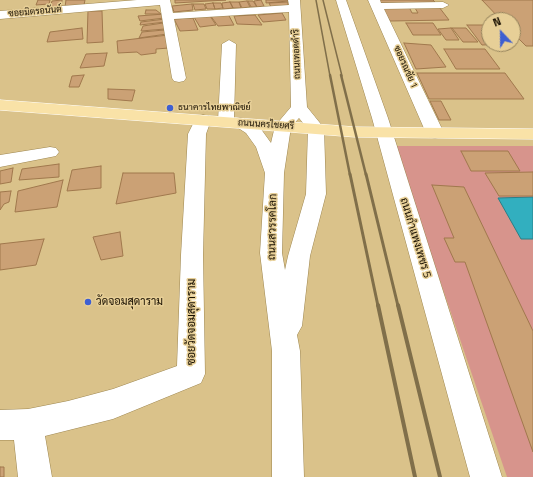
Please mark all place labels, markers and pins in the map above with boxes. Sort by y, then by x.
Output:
marker: ธนาคารไทยพาณิชย์ [165,103,175,113]
place label: ธนาคารไทยพาณิชย์ [178,103,251,113]
place label: วัดจอมสุดาราม [96,295,163,309]
marker: วัดจอมสุดาราม [83,297,93,307]

